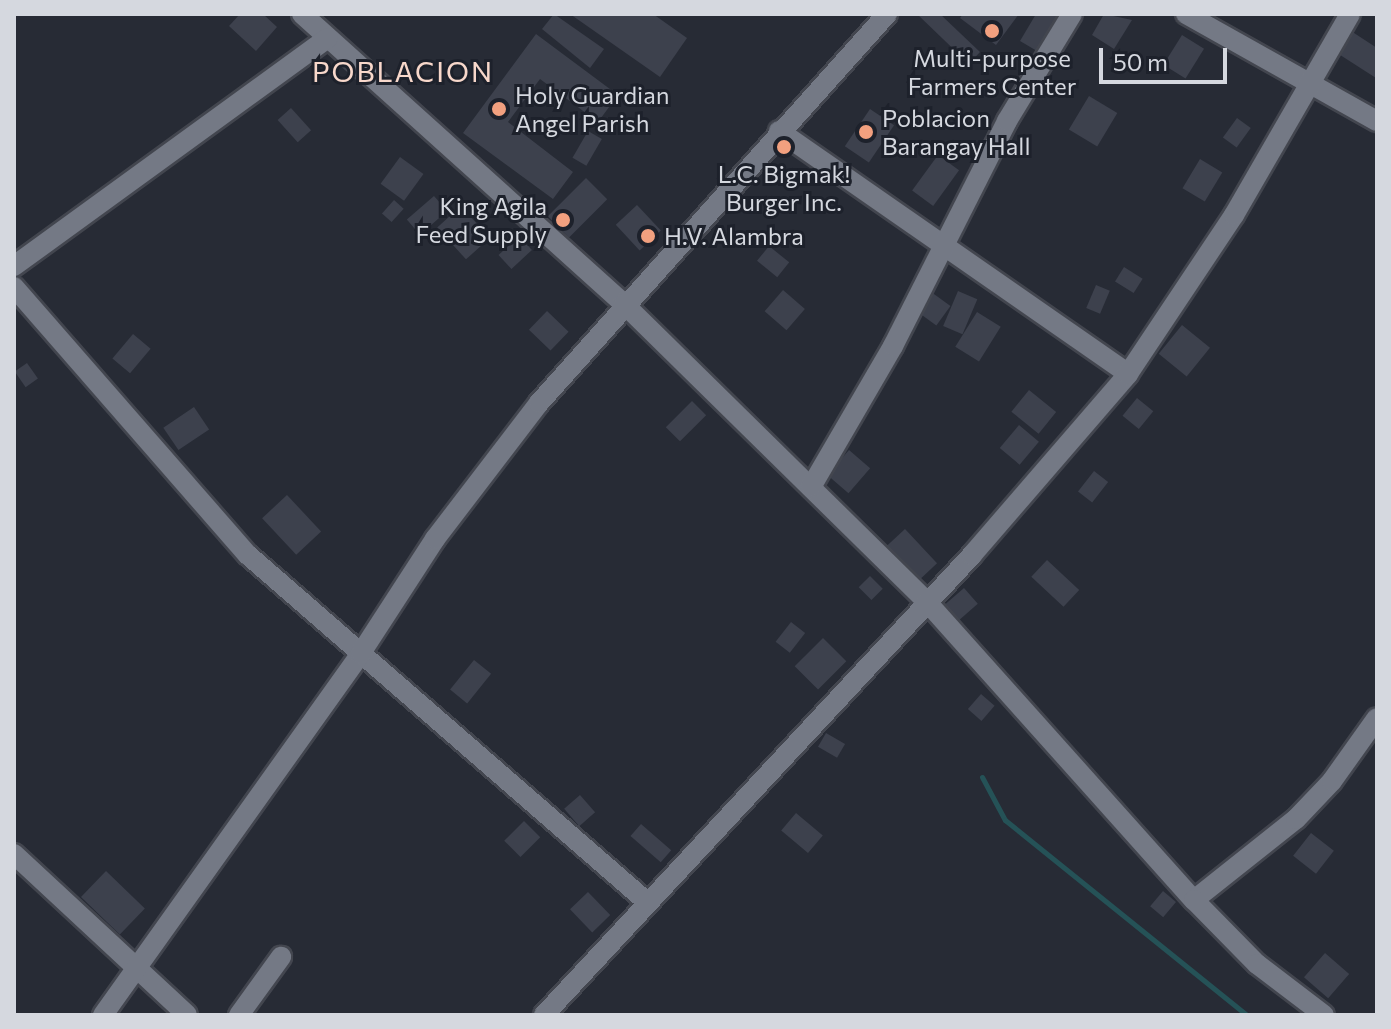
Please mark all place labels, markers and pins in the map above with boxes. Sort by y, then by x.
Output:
marker: Multi-purpose Farmers Center [983,22,1001,40]
place label: Multi-purpose Farmers Center [908,44,1076,100]
place label: Holy Guardian Angel Parish [515,81,669,137]
marker: Holy Guardian Angel Parish [490,100,508,118]
place label: Poblacion Barangay Hall [882,104,1031,160]
marker: Poblacion Barangay Hall [857,123,875,141]
marker: L.C. Bigmak! Burger Inc. [775,138,793,156]
place label: L.C. Bigmak! Burger Inc. [718,160,850,216]
place label: King Agila Feed Supply [416,192,547,248]
marker: King Agila Feed Supply [554,211,572,229]
place label: H.V. Alambra [664,222,804,250]
marker: H.V. Alambra [639,227,657,245]

